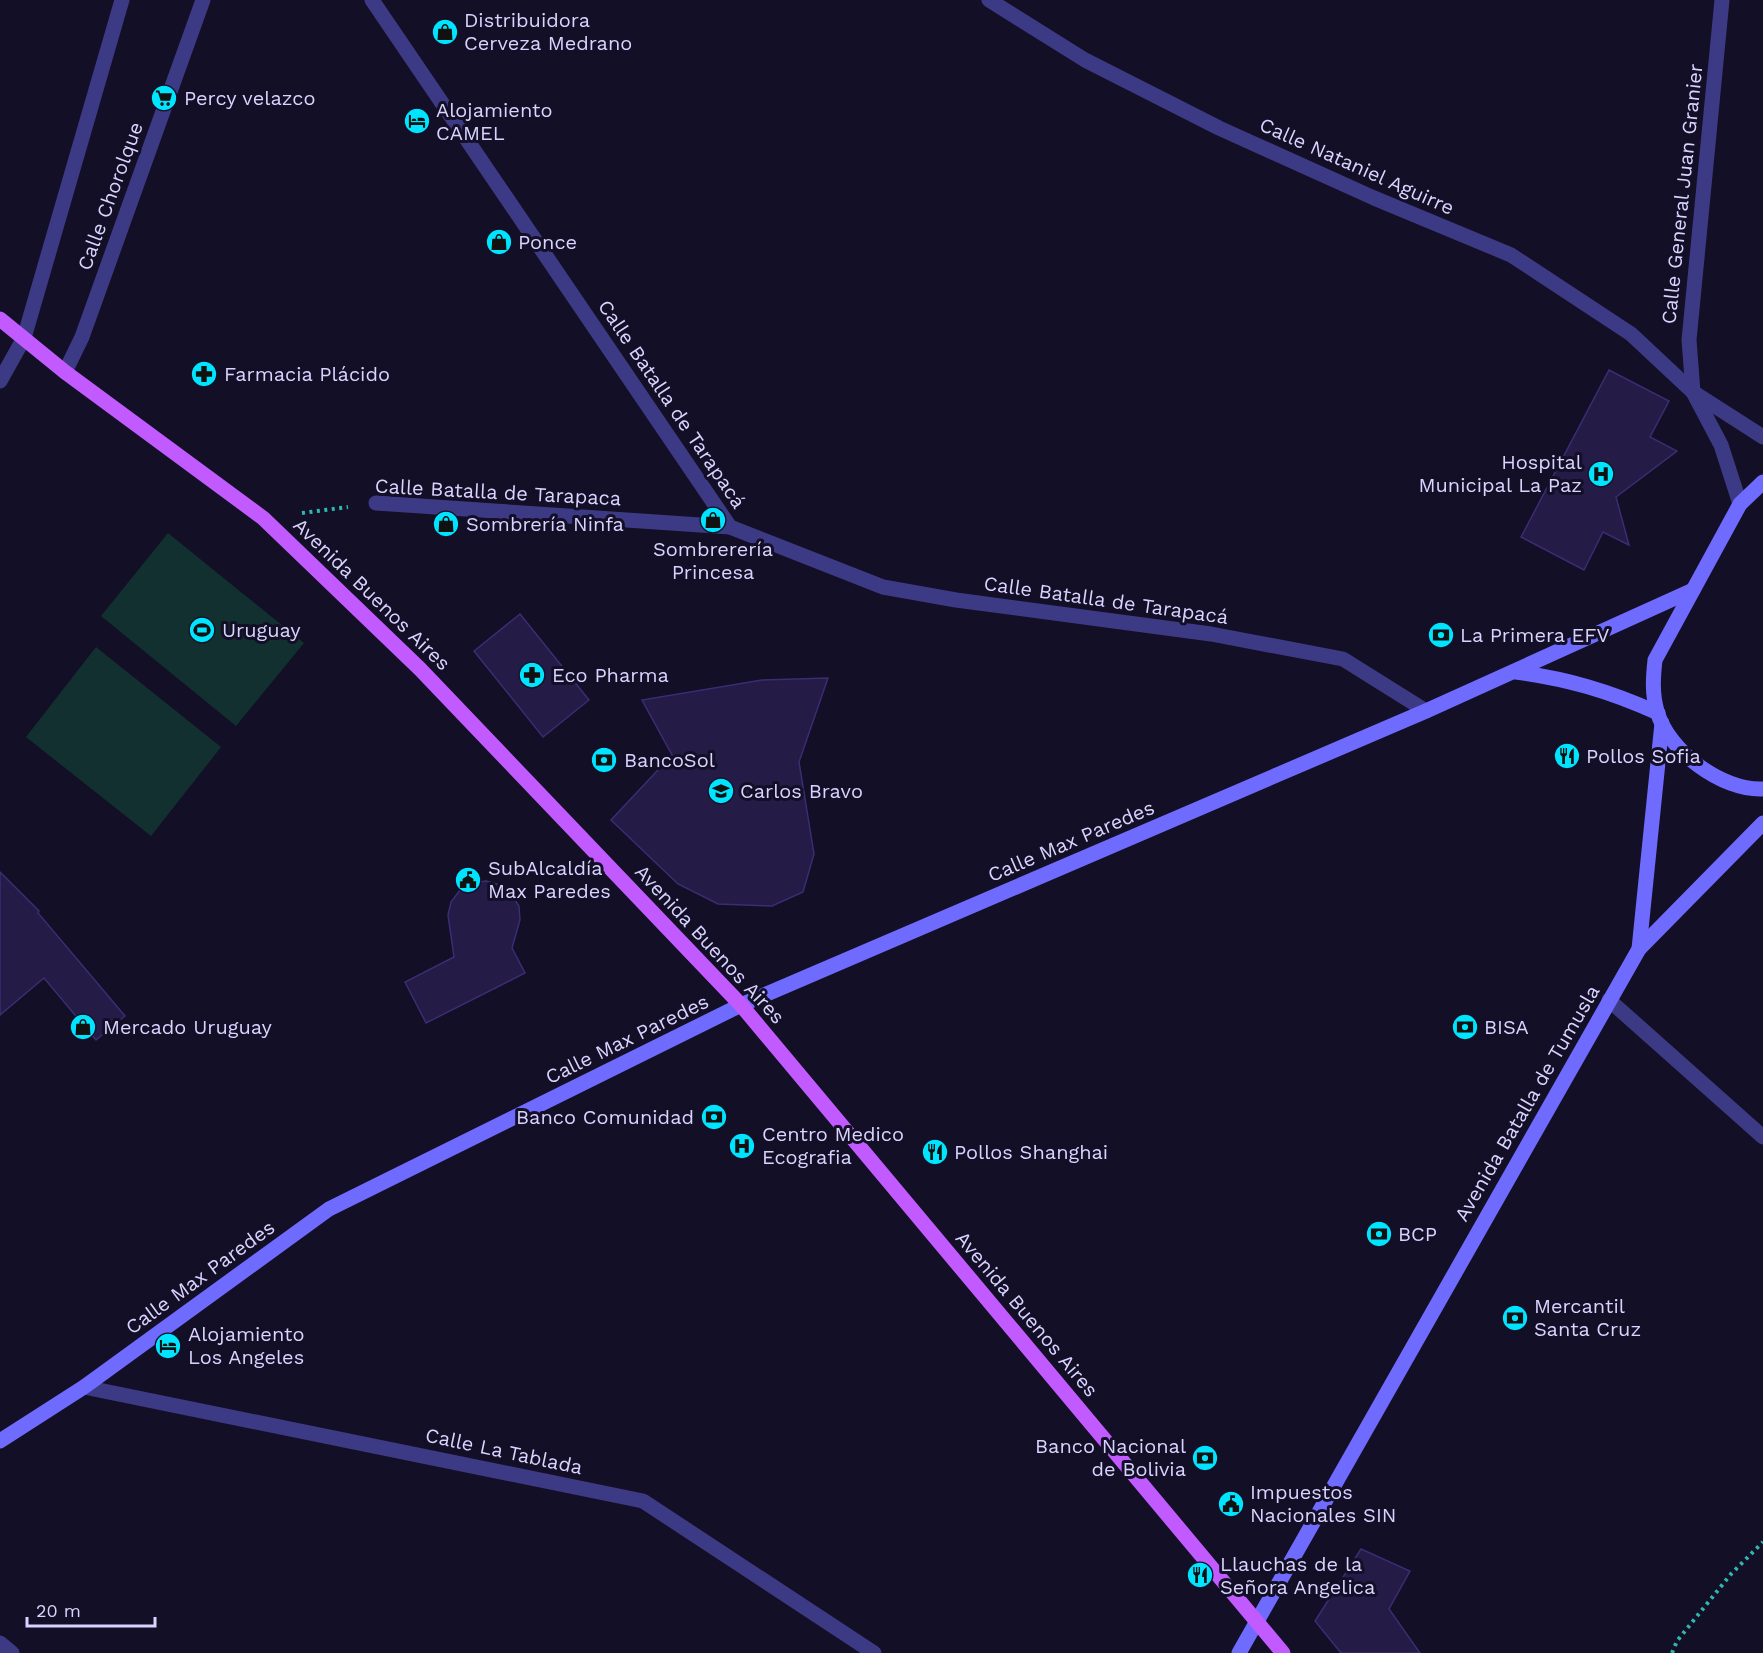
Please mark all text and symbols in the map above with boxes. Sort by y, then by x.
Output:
place label: Distribuidora Cerveza Medrano [464,8,632,55]
shop icon: Distribuidora Cerveza Medrano [430,17,460,47]
street label: Calle General Juan Granier [1656,63,1708,325]
supermarket icon: Percy velazco [149,83,179,113]
place label: Percy velazco [184,86,315,110]
place label: Alojamiento CAMEL [436,98,553,145]
hotel icon: Alojamiento CAMEL [402,106,432,136]
street label: Calle Nataniel Aguirre [1256,112,1458,220]
street label: Calle Chorolque [72,119,148,273]
shop icon: Ponce [484,227,514,257]
place label: Ponce [518,230,577,254]
street label: Calle Batalla de Tarapacá [593,295,751,513]
pharmacy icon: Farmacia Plácido [189,359,219,389]
place label: Farmacia Plácido [224,362,390,386]
place label: Hospital Municipal La Paz [1419,450,1582,497]
hospital icon: Hospital Municipal La Paz [1586,459,1616,489]
street label: Calle Batalla de Tarapaca [374,474,622,510]
shop icon: Sombrerería Princesa [698,505,728,535]
shop icon: Sombrería Ninfa [431,509,461,539]
place label: Sombrería Ninfa [466,512,624,536]
street label: Avenida Buenos Aires [289,513,455,675]
place label: Sombrerería Princesa [653,537,773,584]
street label: Calle Batalla de Tarapacá [982,571,1230,629]
sports icon: Uruguay [187,615,217,645]
place label: Uruguay [222,618,301,642]
bank icon: La Primera EFV [1426,620,1456,650]
place label: La Primera EFV [1460,623,1609,647]
pharmacy icon: Eco Pharma [517,660,547,690]
place label: Eco Pharma [552,663,669,687]
restaurant icon: Pollos Sofia [1552,741,1582,771]
place label: Pollos Sofia [1586,744,1701,768]
bank icon: BancoSol [589,745,619,775]
place label: BancoSol [624,748,715,772]
school or university icon: Carlos Bravo [706,776,736,806]
place label: Carlos Bravo [740,779,863,803]
street label: Calle Max Paredes [984,795,1158,887]
place label: SubAlcaldía Max Paredes [488,856,611,903]
street label: Avenida Buenos Aires [630,859,790,1029]
public building icon: SubAlcaldía Max Paredes [453,865,483,895]
street label: Avenida Batalla de Tumusla [1449,981,1605,1225]
street label: Calle Max Paredes [542,989,712,1089]
shop icon: Mercado Uruguay [68,1012,98,1042]
bank icon: BISA [1450,1012,1480,1042]
place label: Mercado Uruguay [103,1015,272,1039]
place label: BISA [1484,1015,1529,1039]
bank icon: Banco Comunidad [699,1102,729,1132]
place label: Banco Comunidad [516,1105,694,1129]
place label: Centro Medico Ecografia [762,1122,904,1169]
hospital icon: Centro Medico Ecografia [727,1131,757,1161]
restaurant icon: Pollos Shanghai [920,1137,950,1167]
place label: Pollos Shanghai [954,1140,1108,1164]
street label: Calle Max Paredes [121,1215,279,1339]
bank icon: BCP [1364,1219,1394,1249]
place label: BCP [1398,1222,1437,1246]
street label: Avenida Buenos Aires [951,1226,1103,1402]
place label: Mercantil Santa Cruz [1534,1294,1641,1341]
bank icon: Mercantil Santa Cruz [1500,1303,1530,1333]
place label: Alojamiento Los Angeles [188,1322,305,1369]
hotel icon: Alojamiento Los Angeles [153,1331,183,1361]
street label: Calle La Tablada [423,1423,585,1479]
place label: Banco Nacional de Bolivia [1035,1434,1186,1481]
bank icon: Banco Nacional de Bolivia [1190,1443,1220,1473]
place label: Impuestos Nacionales SIN [1250,1480,1397,1527]
public building icon: Impuestos Nacionales SIN [1216,1489,1246,1519]
place label: Llauchas de la Señora Angelica [1220,1552,1375,1599]
restaurant icon: Llauchas de la Señora Angelica [1185,1560,1215,1590]
scale bar [27,1590,154,1628]
text: 20 m [36,1600,81,1621]

